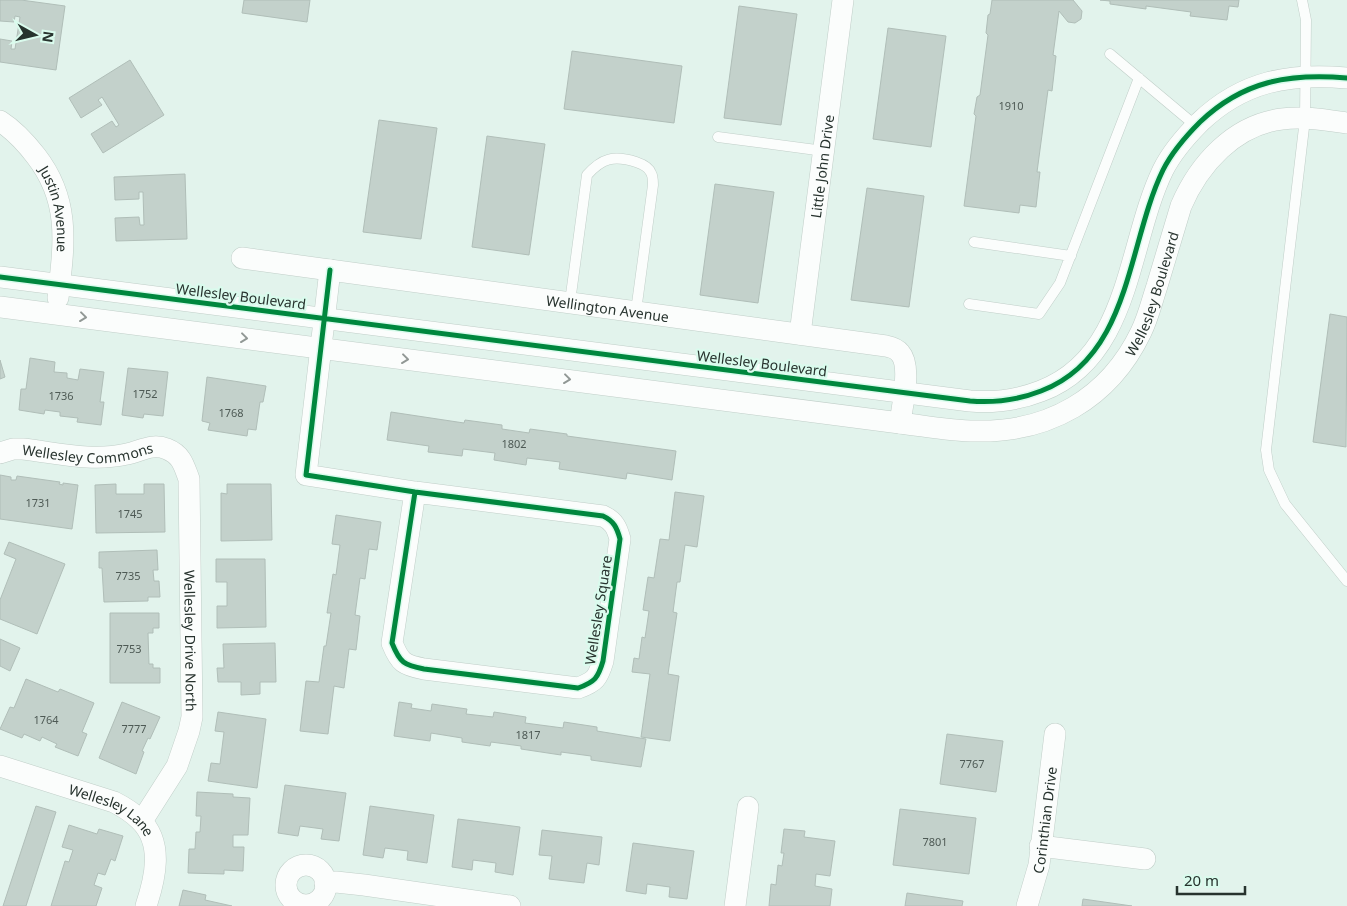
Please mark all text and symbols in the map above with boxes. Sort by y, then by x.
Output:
north arrow [10,10,60,60]
text: N [38,30,59,44]
house number: 1910 [998,98,1024,113]
street label: Little John Drive [806,113,838,219]
street label: Justin Avenue [34,160,72,253]
street label: Wellesley Boulevard [1120,229,1182,359]
street label: Wellesley Boulevard [175,279,307,313]
street label: Wellington Avenue [545,290,670,326]
one-way arrow [79,311,87,322]
one-way arrow [241,332,249,343]
street label: Wellesley Boulevard [696,346,828,380]
one-way arrow [402,353,410,364]
one-way arrow [562,374,571,384]
house number: 1752 [132,386,158,401]
house number: 1736 [48,388,74,403]
house number: 1768 [218,405,244,420]
house number: 1802 [501,436,527,451]
street label: Wellesley Commons [21,437,155,467]
house number: 1731 [25,495,51,510]
house number: 1745 [117,506,143,521]
street label: Wellesley Square [580,554,616,666]
house number: 7735 [115,568,141,583]
street label: Wellesley Drive North [181,570,201,712]
house number: 7753 [116,641,142,656]
house number: 1764 [33,712,59,727]
house number: 7777 [121,721,147,736]
house number: 1817 [515,727,541,742]
house number: 7767 [959,756,985,771]
street label: Corinthian Drive [1027,765,1060,876]
street label: Wellesley Lane [67,779,159,839]
house number: 7801 [922,834,948,849]
scale bar [1177,864,1244,896]
text: 20 m [1184,870,1219,890]

